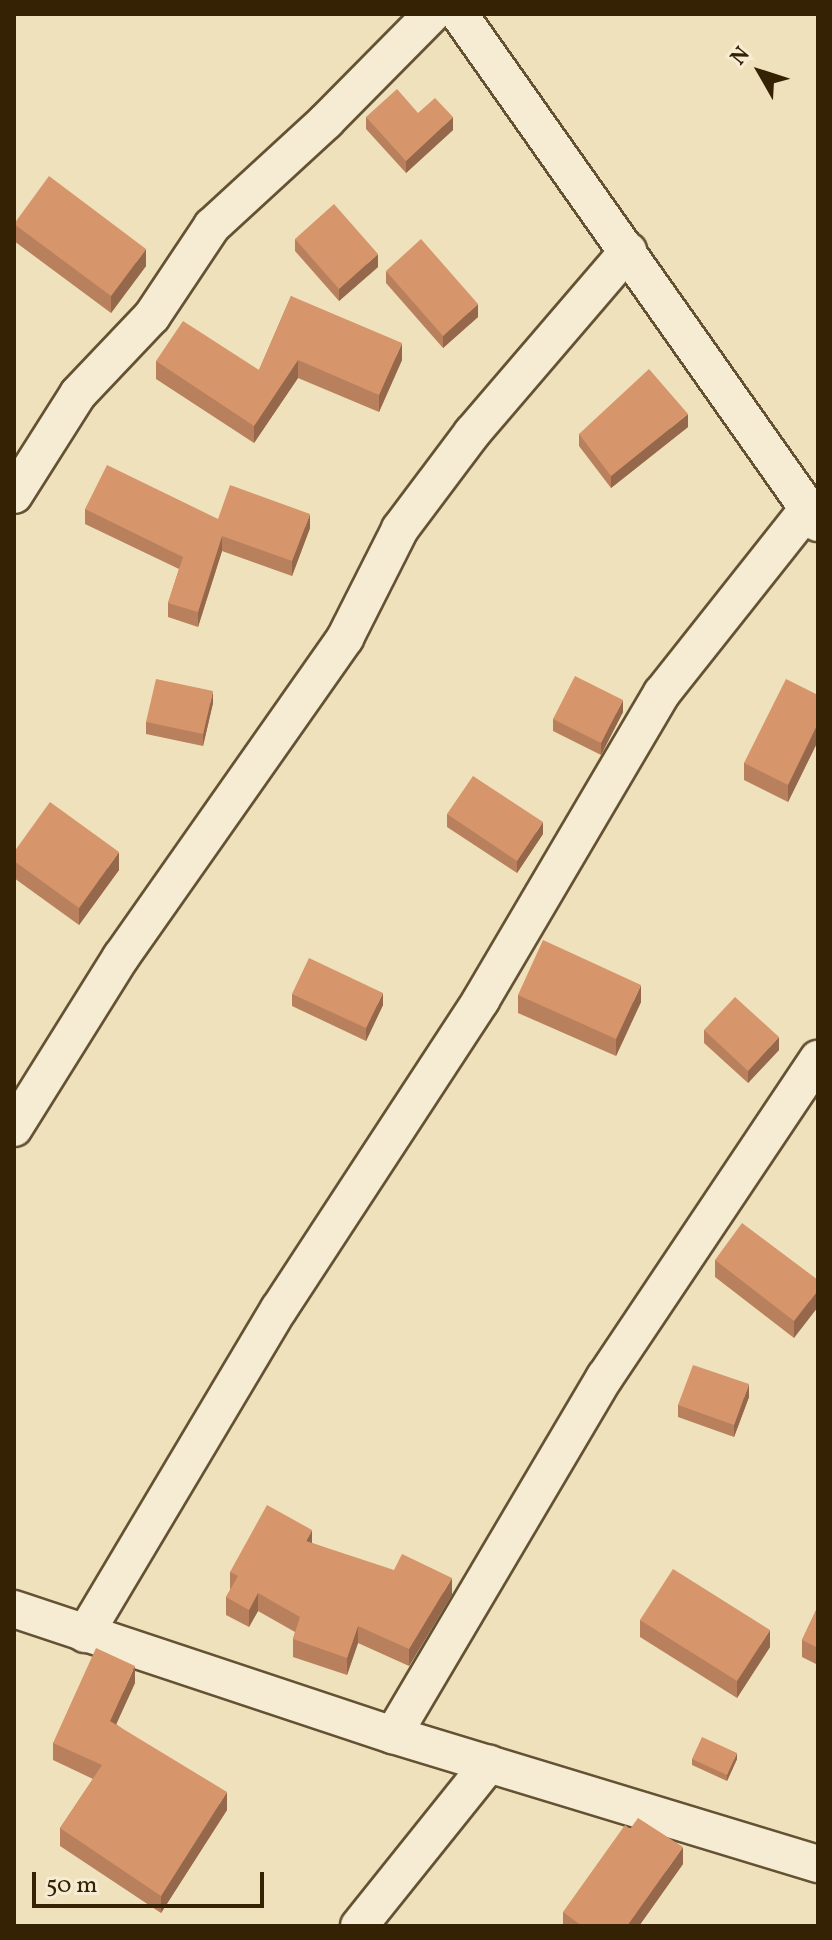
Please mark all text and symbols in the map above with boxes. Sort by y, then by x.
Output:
north arrow [720,32,800,112]
text: N [724,41,758,73]
scale bar [36,1856,268,1906]
text: 50 m [46,1869,98,1903]

